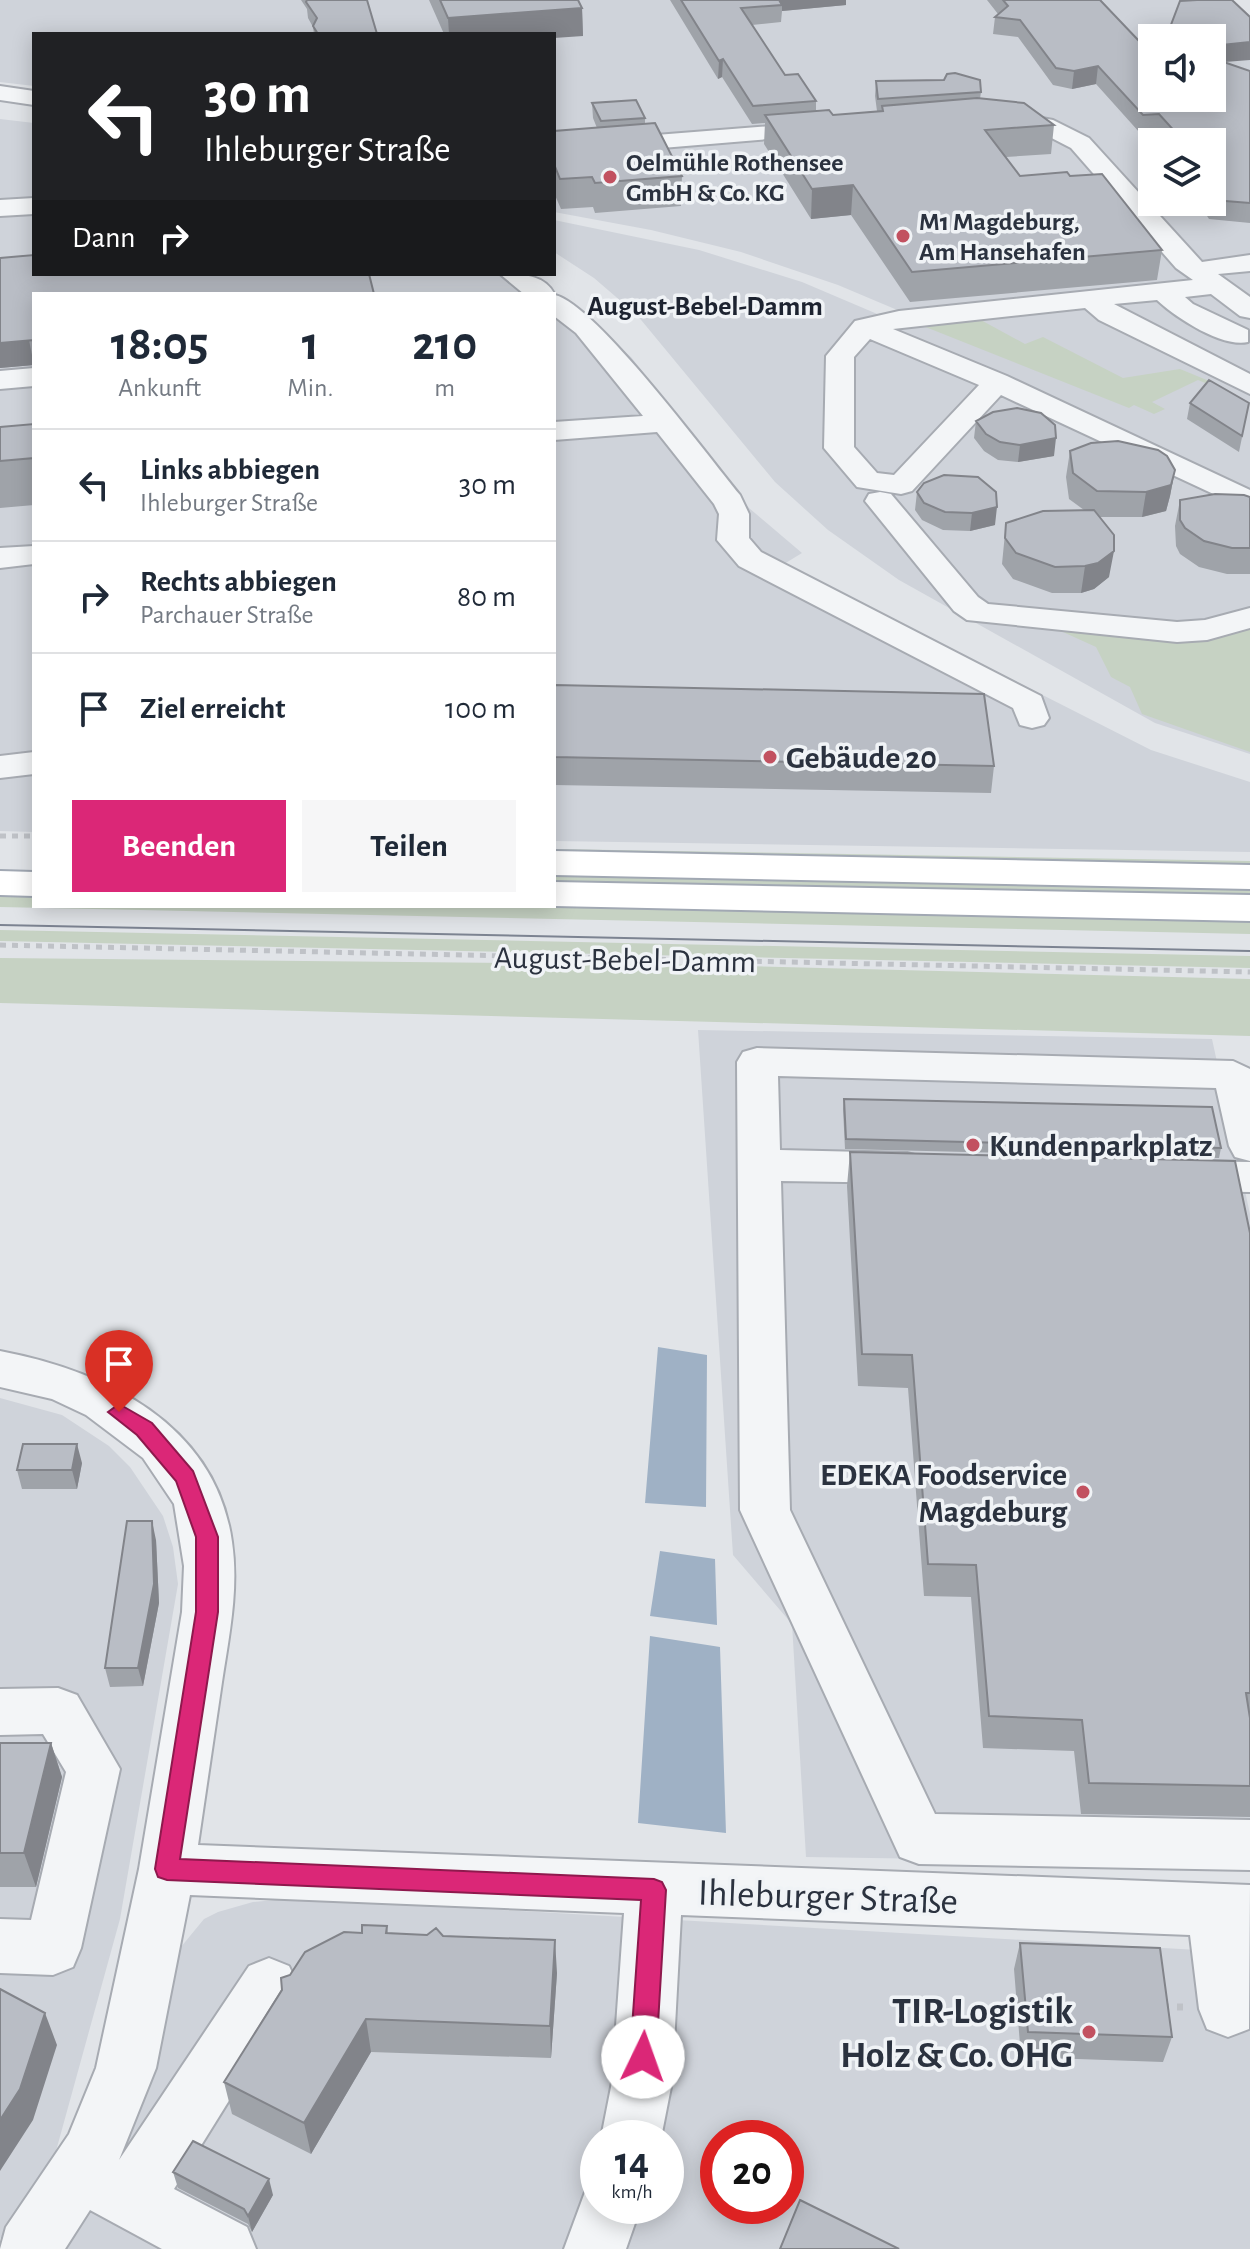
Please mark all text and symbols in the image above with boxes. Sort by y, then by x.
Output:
map controls [1138,24,1226,216]
button: sound [1138,24,1226,112]
icon: left [72,64,176,168]
text: 30 m [204,67,311,123]
button: layers [1138,128,1226,216]
text: Ihleburger Straße [204,132,451,168]
place label: Oelmühle Rothensee GmbH & Co. KG [626,150,844,206]
marker: Oelmühle Rothensee GmbH & Co. KG [601,168,619,186]
place label: M1 Magdeburg, Am Hansehafen [919,209,1086,265]
icon: right [152,216,196,260]
text: Dann [72,223,136,253]
marker: M1 Magdeburg, Am Hansehafen [894,227,912,245]
district label: August-Bebel-Damm [587,293,823,321]
text: 18:05 [111,321,208,369]
text: 1 [302,321,319,369]
text: 210 [412,321,477,369]
text: Ankunft [118,375,201,401]
text: Min. [287,375,333,401]
text: m [434,375,455,401]
text: Links abbiegen [140,455,320,485]
icon: left [72,463,116,507]
text: 30 m [459,470,516,500]
text: Ihleburger Straße [140,490,318,516]
text: Rechts abbiegen [140,567,337,597]
icon: right [72,575,116,619]
text: 80 m [457,582,516,612]
text: Parchauer Straße [140,602,314,628]
icon: arrive [72,687,116,731]
text: Ziel erreicht [140,694,285,724]
text: 100 m [445,694,516,724]
place label: Gebäude 20 [786,742,937,774]
marker: Gebäude 20 [761,748,779,766]
button: Beenden [72,800,286,892]
button: Teilen [302,800,516,892]
street label: August-Bebel-Damm [494,942,756,978]
place label: Kundenparkplatz [989,1130,1213,1162]
marker: Kundenparkplatz [964,1136,982,1154]
pin [85,1330,153,1412]
icon: arrive [97,1342,141,1386]
place label: EDEKA Foodservice Magdeburg [820,1459,1068,1528]
marker: EDEKA Foodservice Magdeburg [1074,1483,1092,1501]
street label: Ihleburger Straße [697,1874,959,1922]
place label: TIR-Logistik Holz & Co. OHG [840,1993,1073,2075]
position arrow [601,2015,685,2099]
marker: TIR-Logistik Holz & Co. OHG [1080,2023,1098,2041]
speed limit sign: 20 [700,2120,804,2224]
text: 14 [615,2142,649,2182]
text: km/h [611,2182,653,2202]

